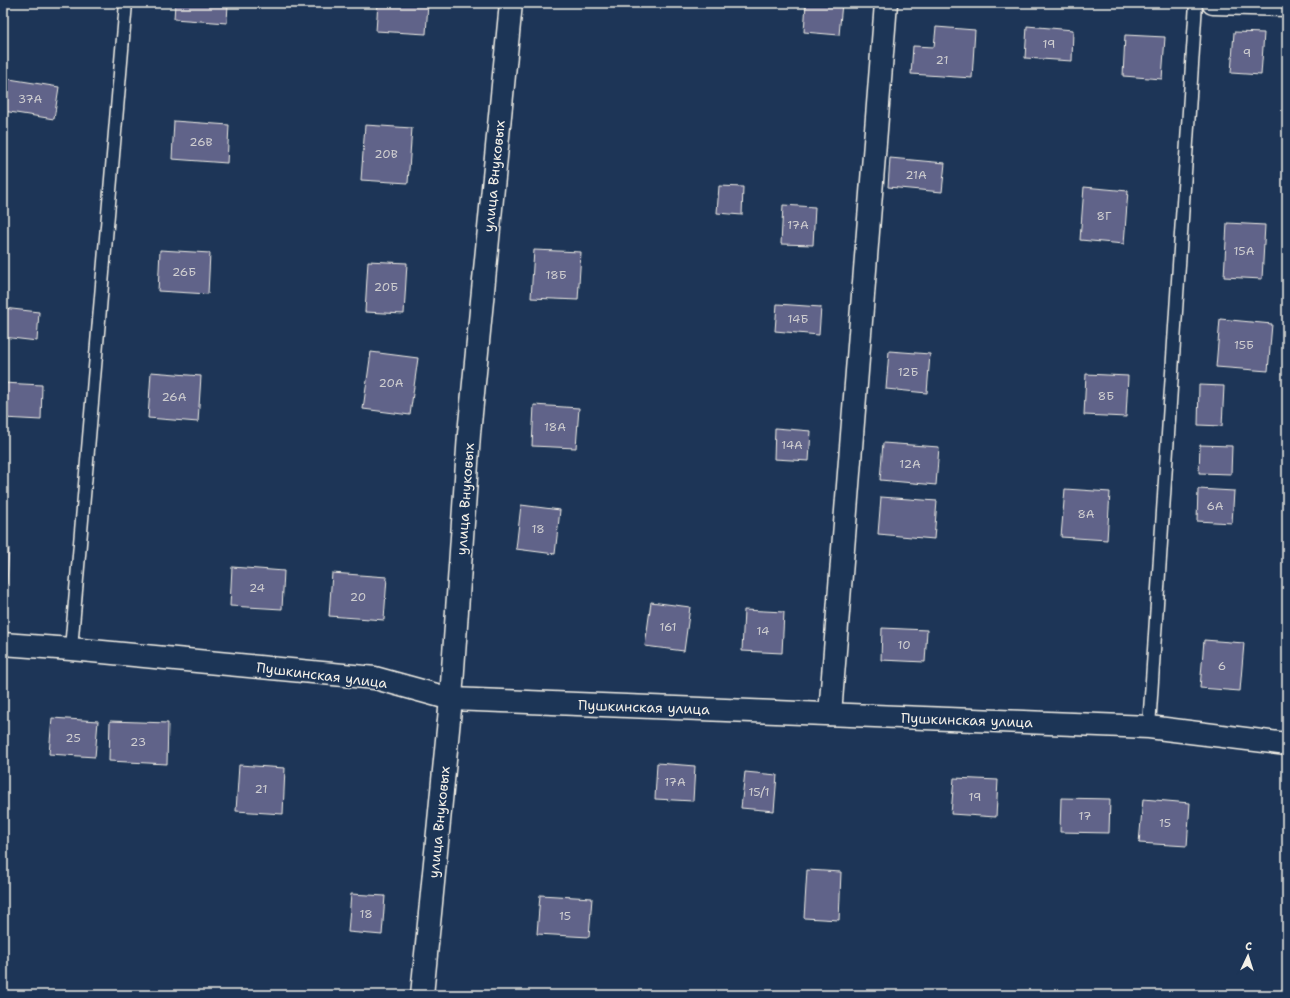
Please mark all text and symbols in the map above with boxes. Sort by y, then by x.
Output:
house number: 19 [1043,36,1055,52]
house number: 9 [1243,45,1251,61]
house number: 21 [936,52,948,68]
house number: 37А [18,91,43,107]
street label: улица Внуковых [479,119,509,233]
house number: 26В [189,134,213,150]
house number: 20В [374,146,398,162]
house number: 21А [905,167,927,183]
house number: 8Г [1097,208,1112,224]
house number: 17А [787,217,809,233]
house number: 15А [1234,243,1255,259]
house number: 26Б [172,264,196,280]
house number: 18Б [545,267,567,283]
house number: 20Б [374,279,398,295]
house number: 14Б [788,311,808,327]
house number: 15Б [1234,337,1254,353]
house number: 12Б [898,364,918,380]
house number: 20А [378,375,404,391]
house number: 8Б [1098,388,1114,404]
house number: 26А [162,389,187,405]
house number: 18А [544,419,566,435]
house number: 14А [781,437,803,453]
street label: улица Внуковых [452,442,478,556]
house number: 12А [899,456,921,472]
house number: 6А [1206,498,1224,514]
house number: 8А [1077,506,1095,522]
house number: 18 [531,521,545,537]
house number: 24 [249,580,265,596]
house number: 20 [350,589,366,605]
house number: 161 [659,619,677,635]
house number: 14 [757,623,769,639]
house number: 10 [897,637,911,653]
street label: Пушкинская улица [256,658,389,692]
house number: 6 [1218,658,1226,674]
street label: Пушкинская улица [578,696,710,718]
street label: Пушкинская улица [901,709,1033,731]
house number: 25 [65,730,81,746]
house number: 23 [130,734,146,750]
street label: улица Внуковых [424,765,454,879]
house number: 17А [664,774,686,790]
house number: 21 [255,781,267,797]
house number: 15/1 [748,784,770,800]
house number: 19 [969,789,981,805]
house number: 17 [1079,808,1091,824]
house number: 15 [1159,815,1171,831]
house number: 18 [359,906,373,922]
house number: 15 [559,908,571,924]
north arrow [1228,936,1268,976]
text: С [1245,939,1253,954]

